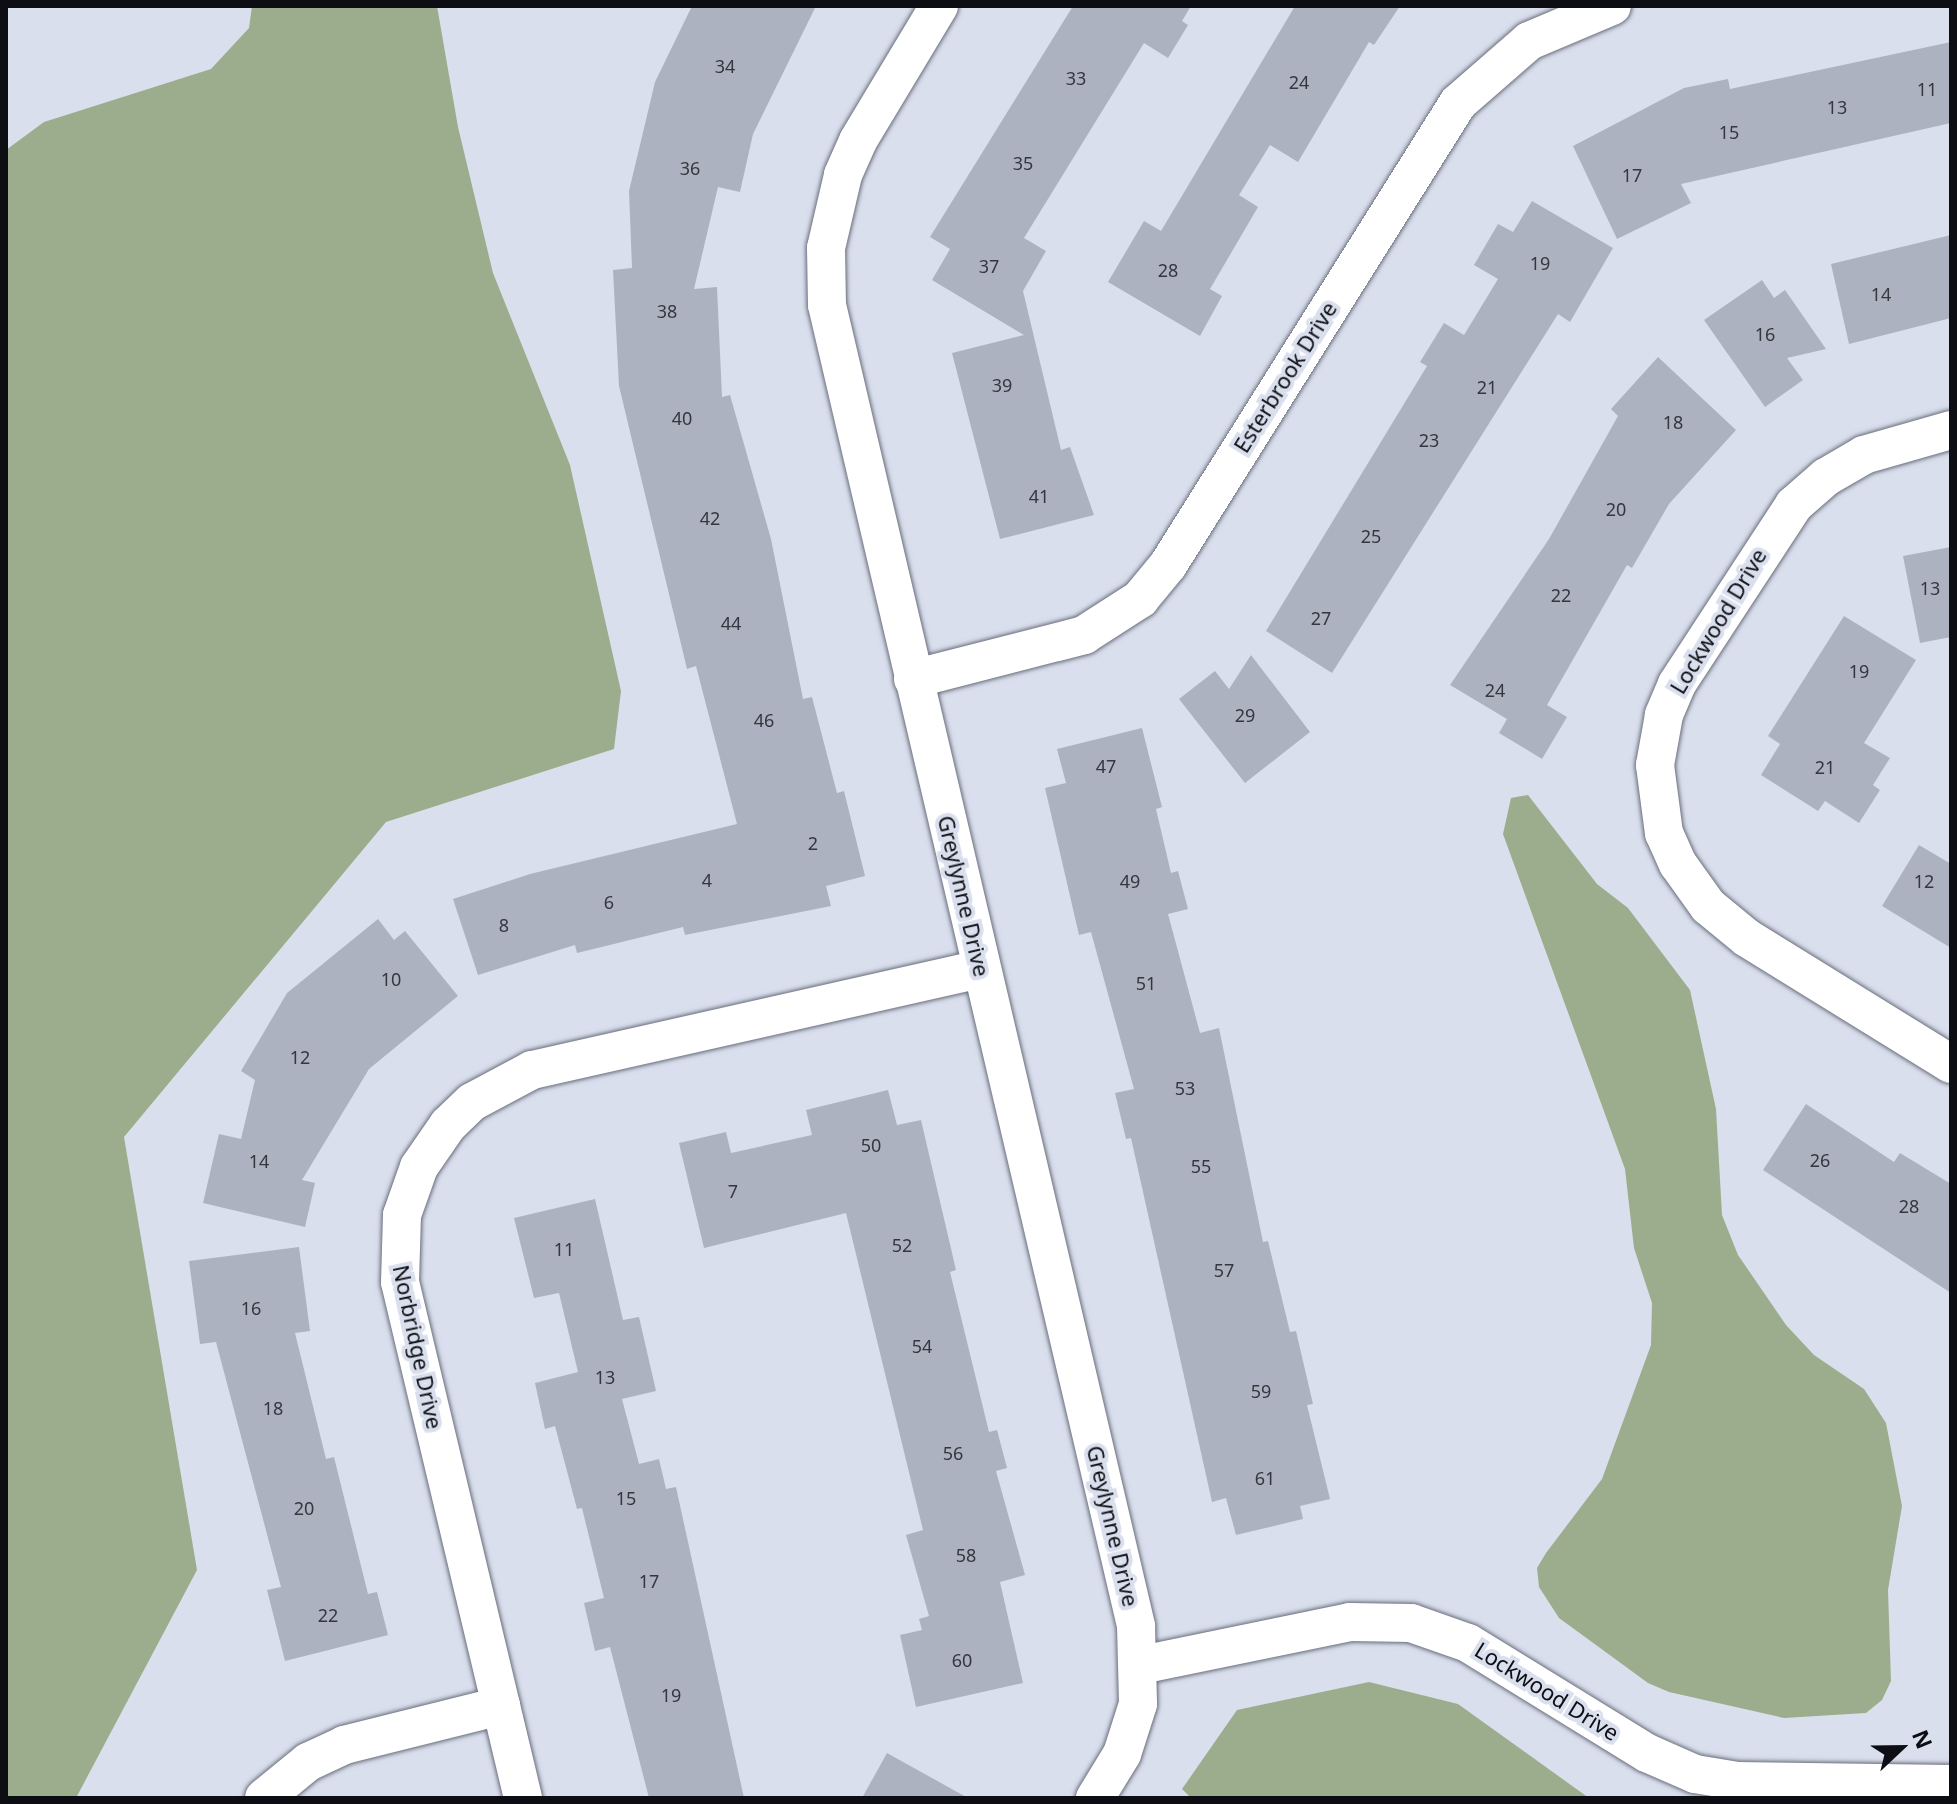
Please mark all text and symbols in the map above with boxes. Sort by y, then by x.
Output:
house number: 34 [715,55,735,77]
house number: 33 [1066,67,1086,89]
house number: 24 [1289,71,1309,93]
house number: 11 [1917,78,1937,100]
house number: 13 [1827,96,1847,118]
house number: 15 [1719,121,1739,143]
house number: 35 [1013,152,1033,174]
house number: 36 [680,157,700,179]
house number: 17 [1622,164,1642,186]
house number: 19 [1530,252,1550,274]
house number: 37 [979,255,999,277]
house number: 28 [1158,259,1178,281]
house number: 14 [1871,283,1891,305]
street label: Esterbrook Drive [1228,297,1342,457]
house number: 38 [657,300,677,322]
house number: 16 [1755,323,1775,345]
house number: 39 [992,374,1012,396]
house number: 21 [1477,376,1497,398]
house number: 40 [672,407,692,429]
house number: 18 [1663,411,1683,433]
house number: 23 [1419,429,1439,451]
house number: 41 [1029,485,1049,507]
house number: 20 [1606,498,1626,520]
house number: 42 [700,507,720,529]
house number: 25 [1361,525,1381,547]
street label: Lockwood Drive [1664,544,1772,698]
house number: 13 [1920,577,1940,599]
house number: 22 [1551,584,1571,606]
house number: 27 [1311,607,1331,629]
house number: 44 [721,612,741,634]
house number: 19 [1849,660,1869,682]
house number: 24 [1485,679,1505,701]
house number: 29 [1235,704,1255,726]
house number: 46 [754,709,774,731]
house number: 47 [1096,755,1116,777]
house number: 21 [1815,756,1835,778]
street label: Greylynne Drive [933,813,995,979]
house number: 2 [808,832,818,854]
house number: 4 [702,869,712,891]
house number: 49 [1120,870,1140,892]
house number: 12 [1914,870,1934,892]
house number: 6 [604,891,614,913]
house number: 8 [499,914,509,936]
house number: 10 [381,968,401,990]
house number: 51 [1136,972,1156,994]
house number: 12 [290,1046,310,1068]
house number: 53 [1175,1077,1195,1099]
house number: 50 [861,1134,881,1156]
house number: 26 [1810,1149,1830,1171]
house number: 14 [249,1150,269,1172]
house number: 55 [1191,1155,1211,1177]
house number: 7 [728,1180,738,1202]
house number: 28 [1899,1195,1919,1217]
house number: 52 [892,1234,912,1256]
house number: 11 [554,1238,574,1260]
house number: 57 [1214,1259,1234,1281]
street label: Norbridge Drive [388,1263,448,1431]
house number: 16 [241,1297,261,1319]
house number: 54 [912,1335,932,1357]
house number: 13 [595,1366,615,1388]
house number: 59 [1251,1380,1271,1402]
house number: 18 [263,1397,283,1419]
house number: 56 [943,1442,963,1464]
street label: Greylynne Drive [1082,1443,1144,1609]
house number: 61 [1255,1467,1275,1489]
house number: 15 [616,1487,636,1509]
house number: 20 [294,1497,314,1519]
house number: 58 [956,1544,976,1566]
house number: 17 [639,1570,659,1592]
house number: 22 [318,1604,338,1626]
street label: Lockwood Drive [1470,1636,1624,1746]
house number: 60 [952,1649,972,1671]
house number: 19 [661,1684,681,1706]
north arrow [1861,1708,1941,1788]
text: N [1906,1725,1941,1753]

